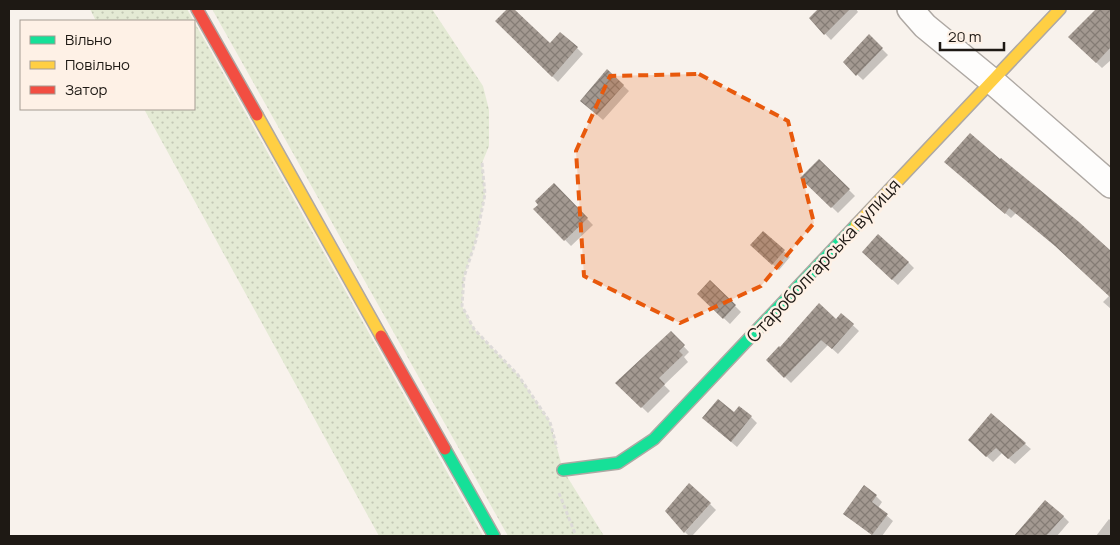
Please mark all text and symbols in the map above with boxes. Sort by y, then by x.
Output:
legend [20,20,195,110]
scale bar [940,20,1004,52]
text: 20 m [948,26,981,47]
text: Вільно [65,29,112,50]
text: Повільно [65,54,130,75]
text: Затор [65,79,108,100]
street label: Староболгарська вулиця [741,173,905,347]

